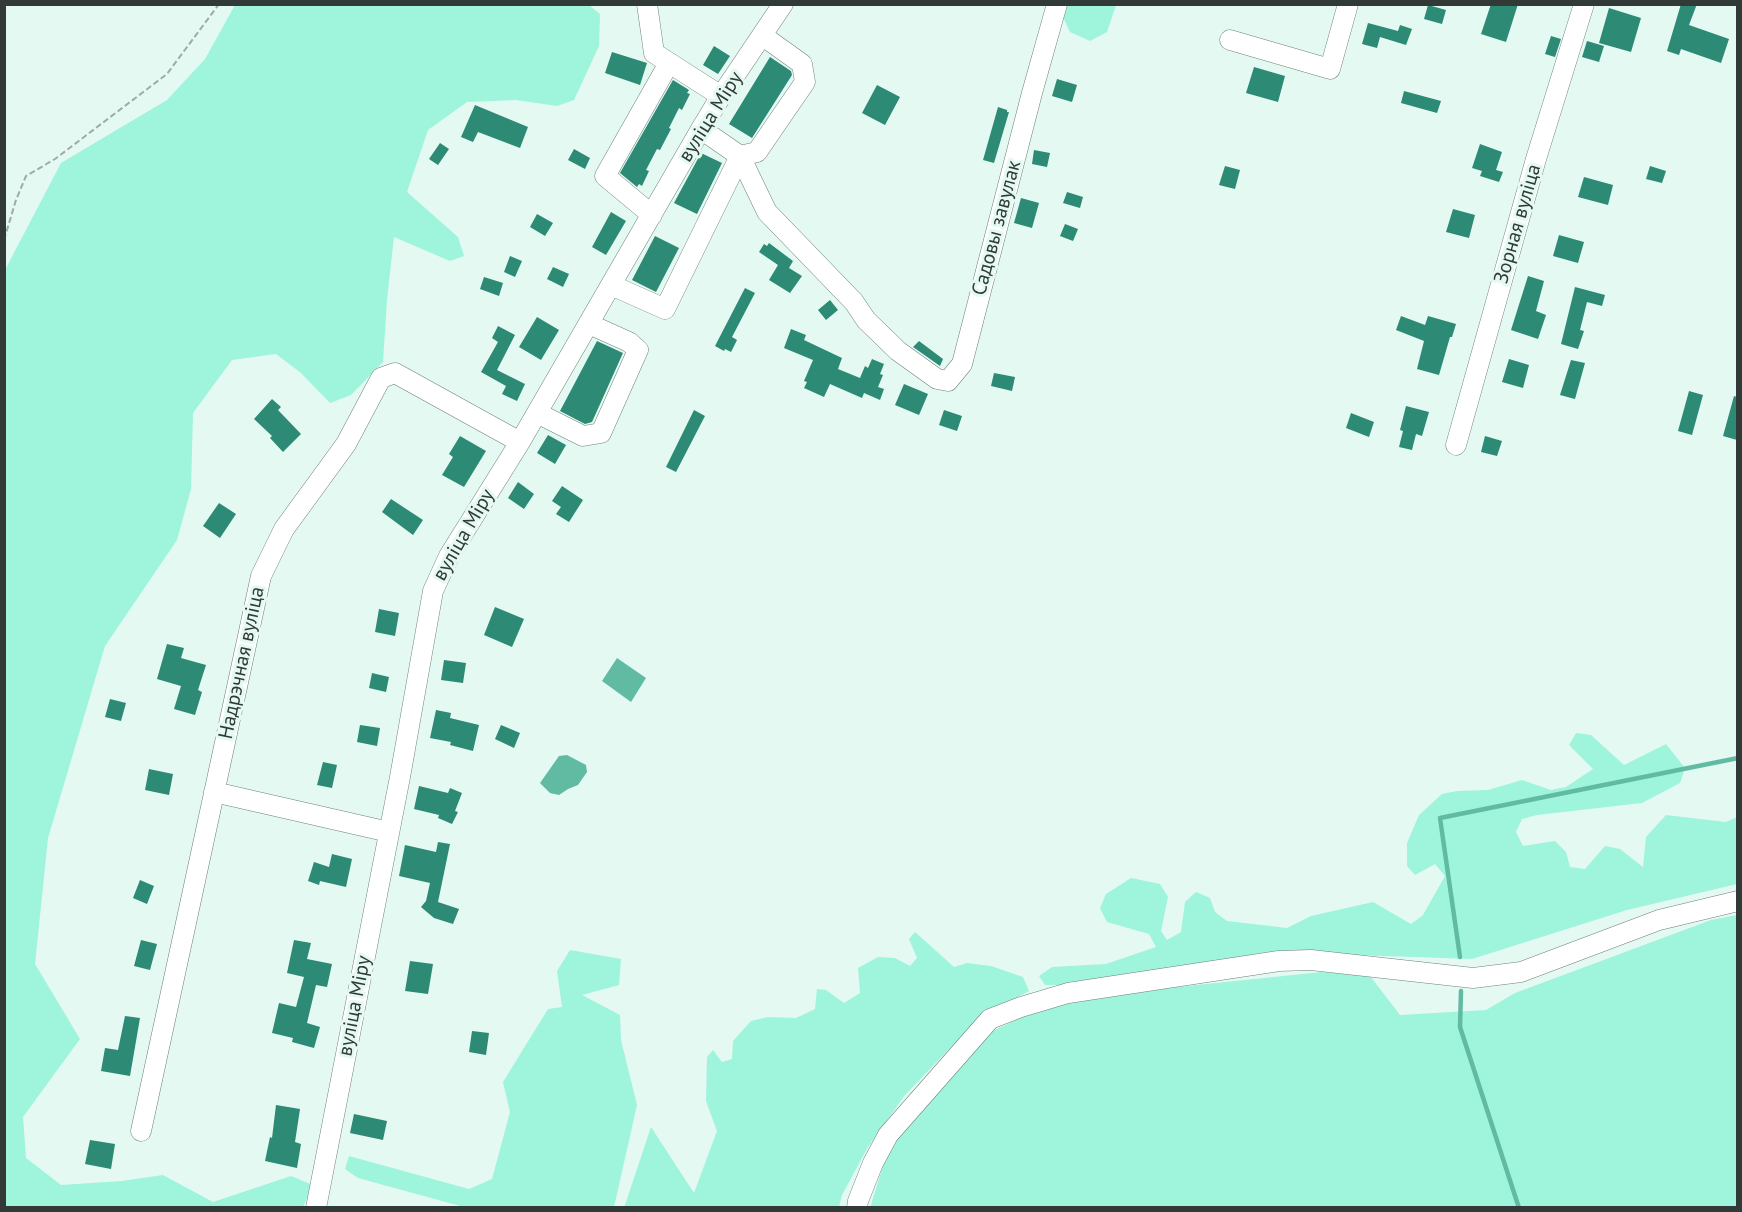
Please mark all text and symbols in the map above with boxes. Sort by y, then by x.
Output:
street label: вуліца Міру [674,68,748,166]
street label: Садовы завулак [967,158,1027,298]
street label: Зорная вуліца [1489,161,1547,287]
street label: вуліца Міру [428,485,500,585]
street label: Надрэчная вуліца [214,585,270,741]
street label: вуліца Міру [334,954,376,1058]

